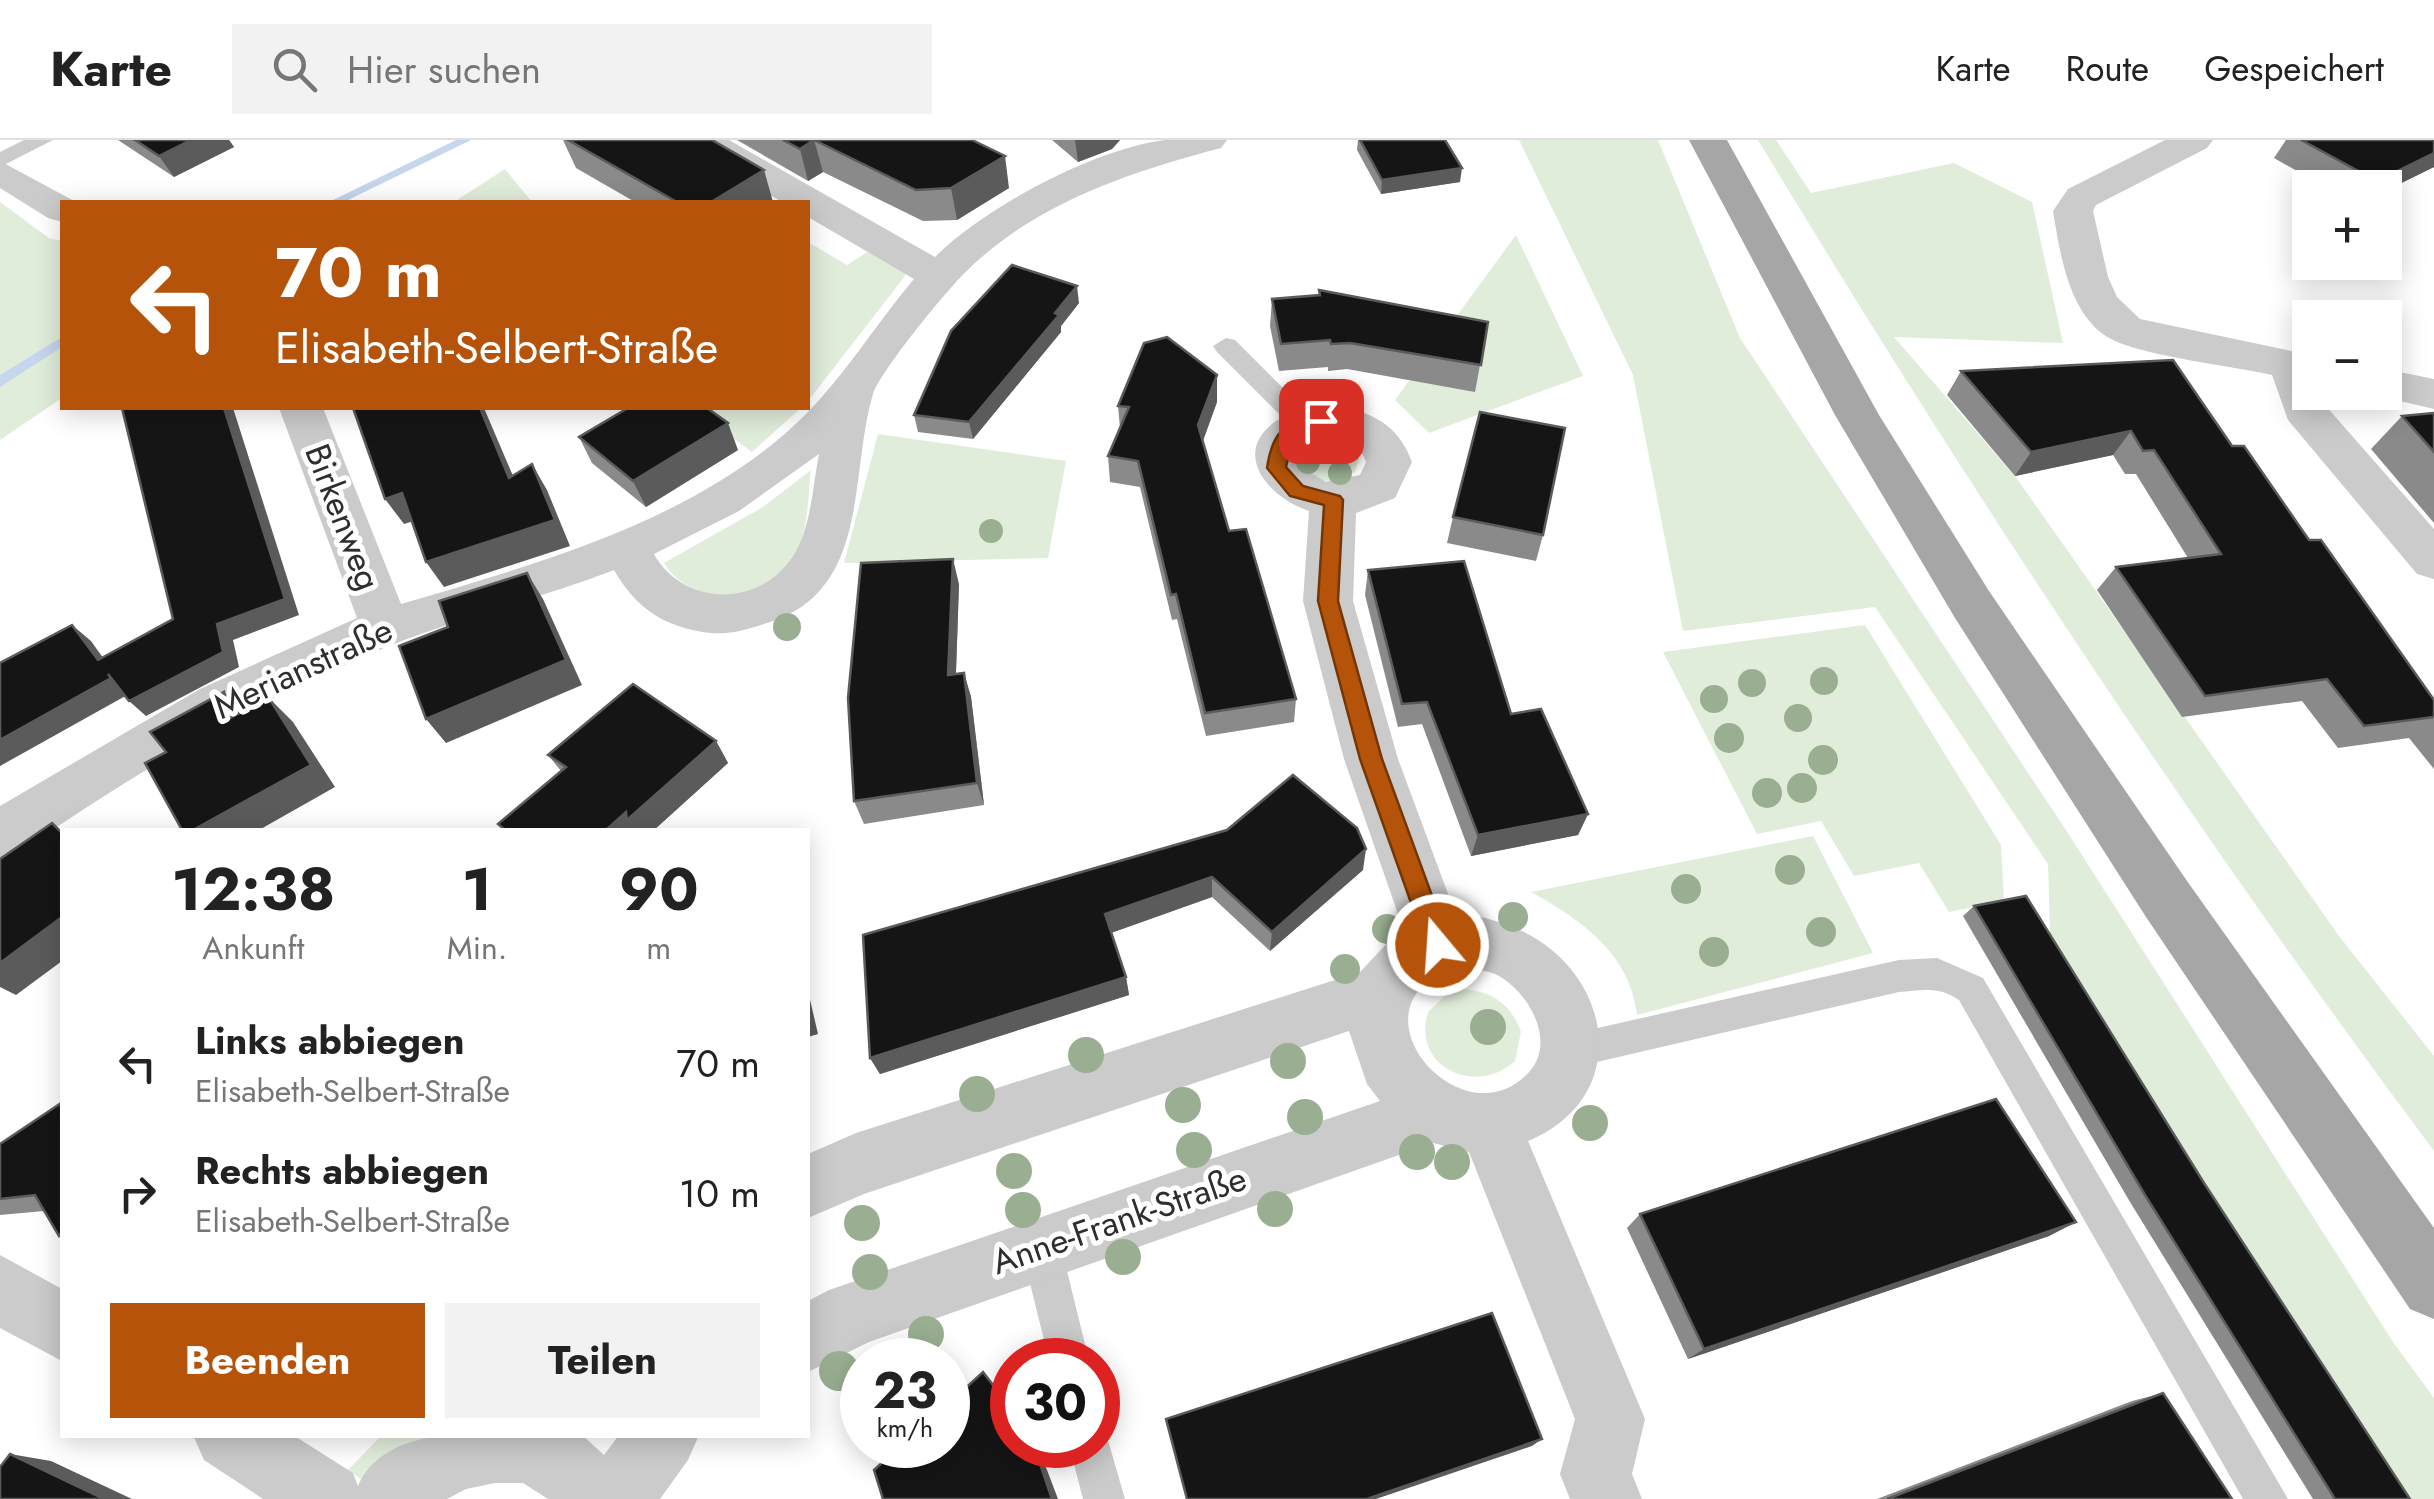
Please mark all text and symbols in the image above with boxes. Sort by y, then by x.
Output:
search box [232,24,932,114]
text: Karte [50,35,172,104]
icon: search [267,42,322,97]
text: Hier suchen [347,42,541,97]
text: Karte [1936,44,2011,94]
text: Route [2066,44,2149,94]
text: Gespeichert [2204,44,2384,94]
map controls [2292,170,2402,410]
button: + [2292,170,2402,280]
text: 70 m [275,222,442,323]
icon: left [110,240,240,370]
button: − [2292,300,2402,410]
text: Elisabeth-Selbert-Straße [275,315,718,380]
pin [1279,379,1364,464]
icon: arrive [1294,394,1349,449]
street label: Birkenweg [292,437,394,597]
street label: Merianstraße [205,605,401,731]
text: 12:38 [171,846,335,933]
text: 1 [462,846,492,933]
text: 90 [619,846,699,933]
position arrow [1386,893,1490,997]
text: Ankunft [202,925,304,971]
text: Min. [447,925,507,971]
text: m [646,925,671,971]
text: Links abbiegen [195,1013,465,1068]
icon: left [110,1036,165,1091]
text: 70 m [676,1036,760,1091]
text: Elisabeth-Selbert-Straße [195,1068,510,1114]
text: Rechts abbiegen [195,1143,489,1198]
street label: Anne-Frank-Straße [985,1153,1253,1287]
icon: right [110,1166,165,1221]
text: 10 m [679,1166,760,1221]
text: Elisabeth-Selbert-Straße [195,1198,510,1244]
button: Beenden [110,1303,425,1418]
button: Teilen [445,1303,760,1418]
speed limit sign: 30 [990,1338,1120,1468]
text: 23 [873,1354,937,1427]
text: km/h [877,1410,933,1446]

